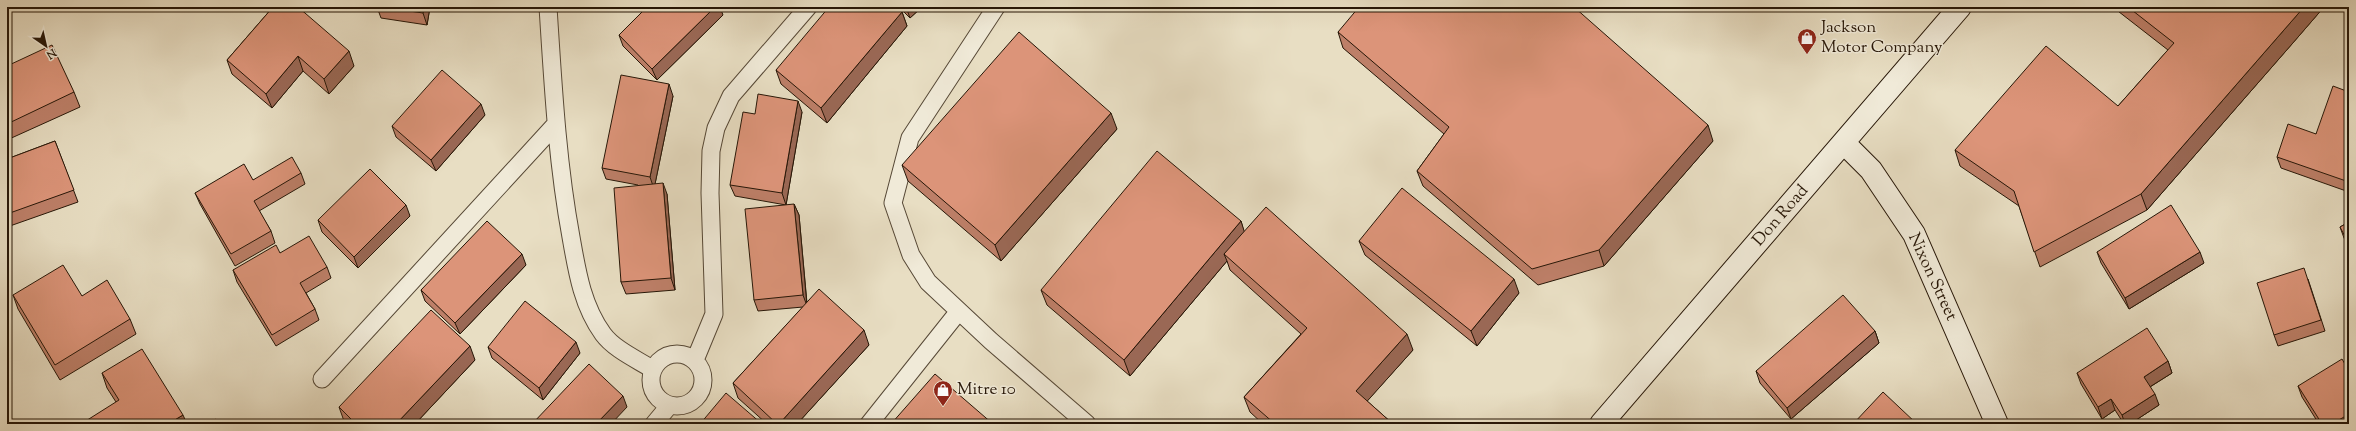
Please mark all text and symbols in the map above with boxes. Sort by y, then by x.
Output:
place label: Jackson Motor Company [1820,16,1943,60]
north arrow [26,26,66,66]
shop icon: Jackson Motor Company [1796,27,1818,55]
text: N [43,44,60,63]
street label: Don Road [1747,180,1815,252]
street label: Nixon Street [1901,229,1963,325]
place label: Mitre 10 [957,378,1016,402]
shop icon: Mitre 10 [932,379,954,407]

